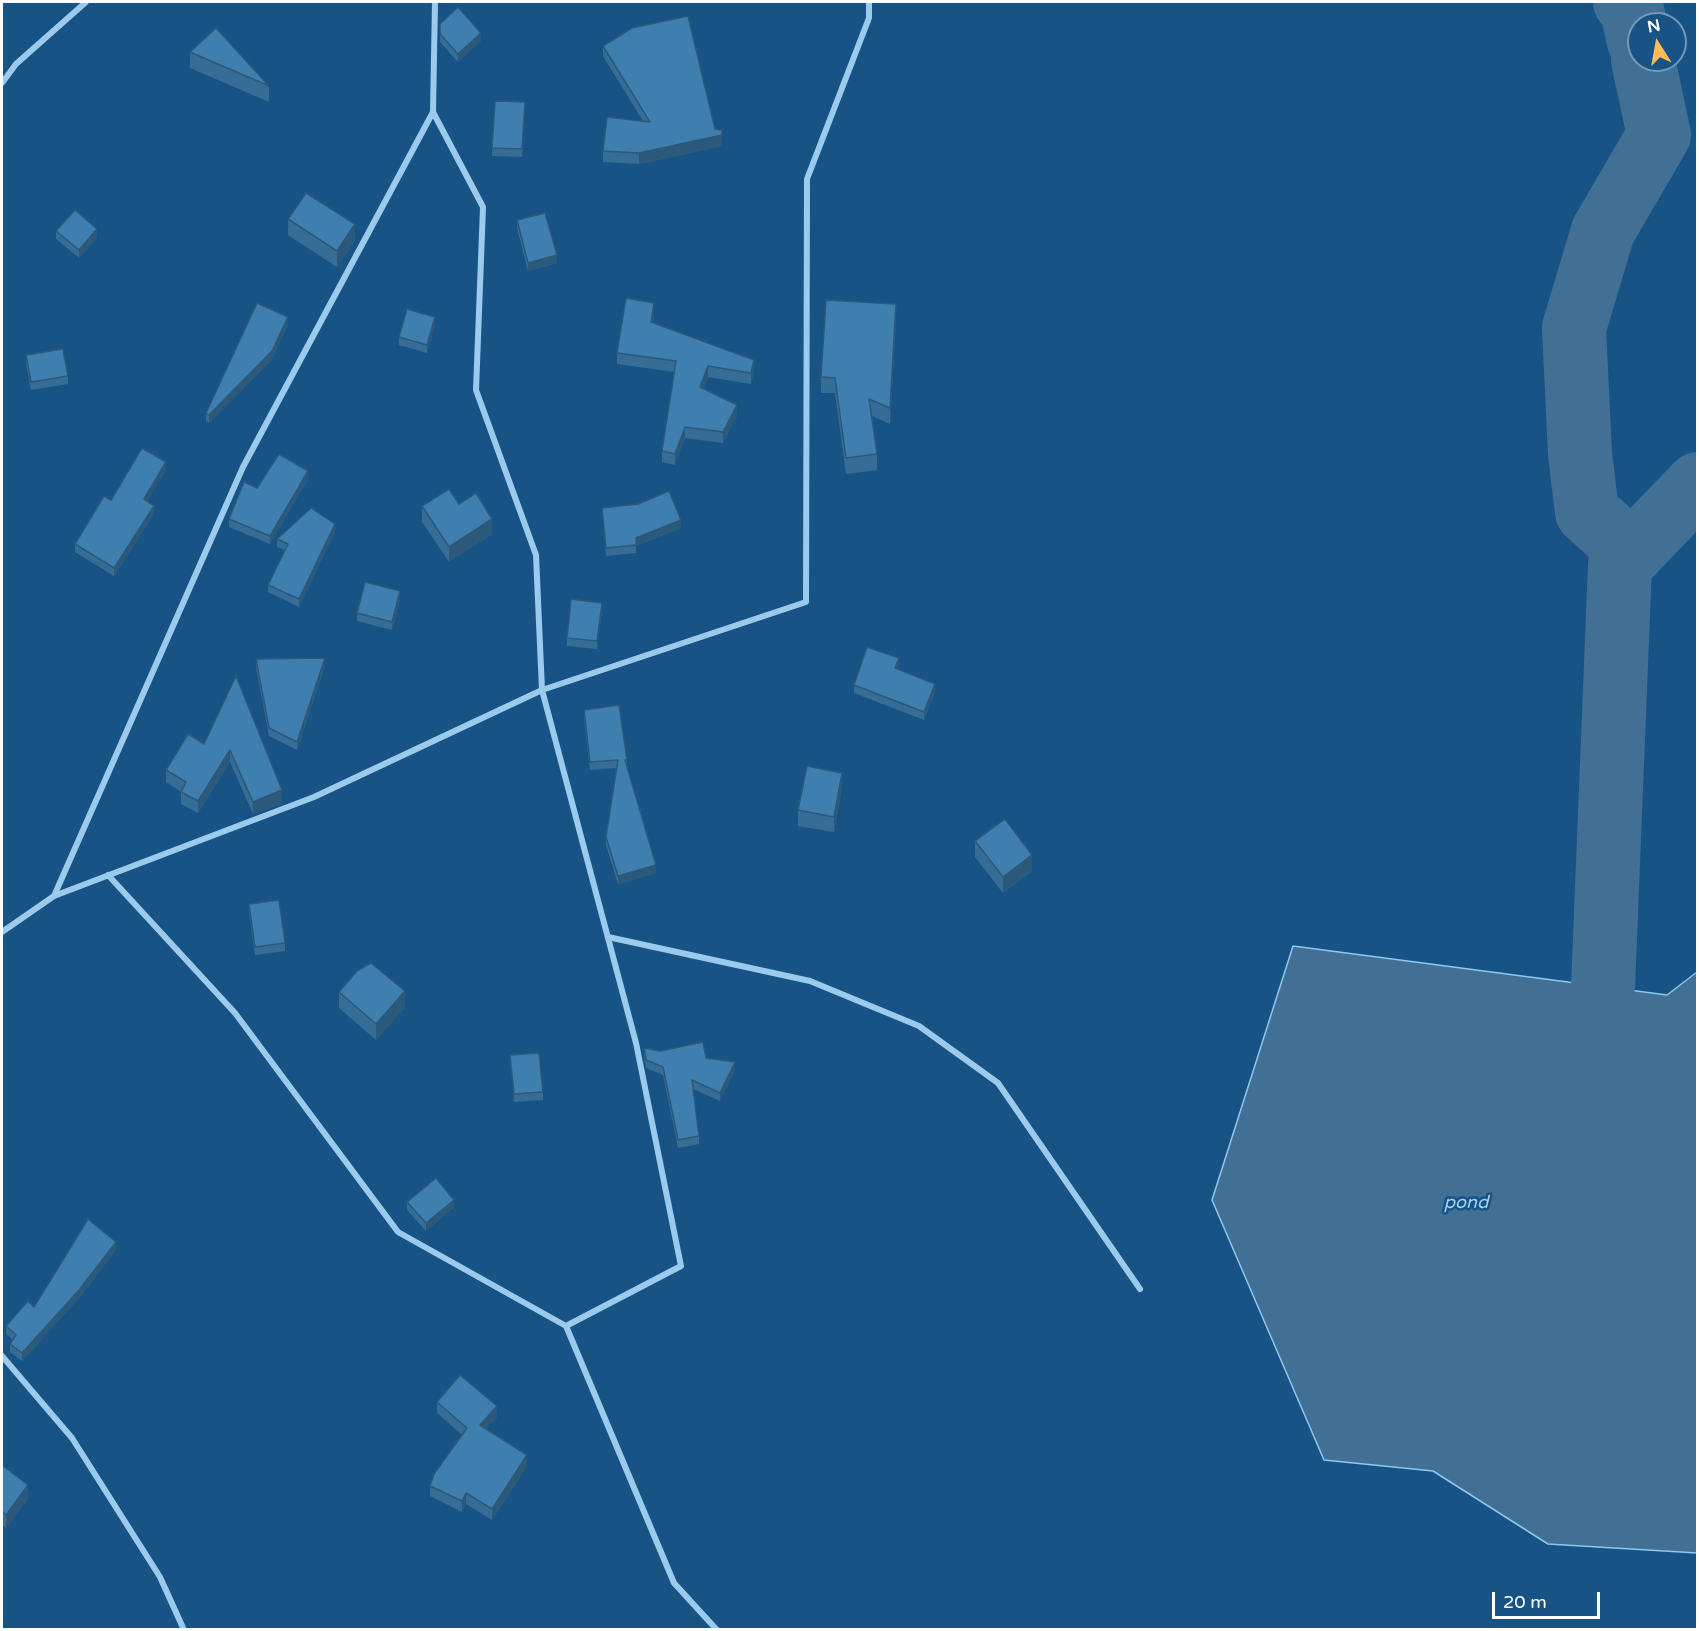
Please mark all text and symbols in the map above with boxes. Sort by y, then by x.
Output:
north arrow [1627,12,1687,72]
text: N [1646,15,1662,37]
water label: pond [1444,1192,1488,1214]
scale bar [1495,1580,1603,1618]
text: 20 m [1503,1591,1547,1613]

